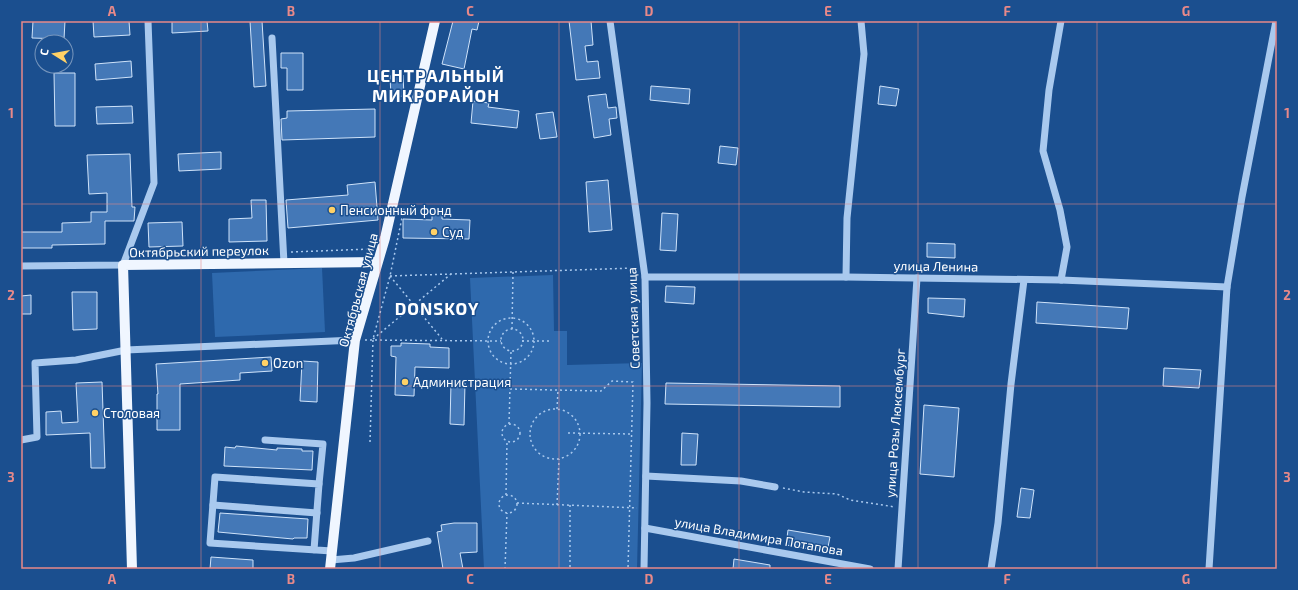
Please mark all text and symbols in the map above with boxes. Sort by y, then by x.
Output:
text: A [108,3,117,19]
text: B [287,3,295,19]
text: C [466,3,474,19]
text: D [645,3,654,19]
text: E [824,3,832,19]
text: F [1003,3,1011,19]
text: G [1182,3,1190,19]
north arrow [34,34,74,74]
text: С [37,47,51,56]
district label: ЦЕНТРАЛЬНЫЙ МИКРОРАЙОН [367,65,505,105]
text: 1 [8,105,14,121]
text: 1 [1284,105,1290,121]
place label: Пенсионный фонд [340,202,452,218]
marker: Пенсионный фонд [327,205,337,215]
place label: Суд [442,224,464,240]
marker: Суд [429,227,439,237]
street label: Октябрьская улица [335,231,381,349]
street label: Октябрьский переулок [129,242,269,260]
street label: улица Ленина [894,257,978,275]
street label: Советская улица [623,267,643,369]
text: 2 [7,287,15,303]
text: 2 [1283,287,1291,303]
district label: DONSKOY [395,298,479,318]
street label: улица Розы Люксембург [882,348,908,498]
place label: Ozon [273,355,303,371]
marker: Ozon [260,358,270,368]
place label: Администрация [413,374,511,390]
marker: Администрация [400,377,410,387]
place label: Столовая [103,405,160,421]
marker: Столовая [90,408,100,418]
text: 3 [7,469,15,485]
text: 3 [1283,469,1291,485]
street label: улица Владимира Потапова [673,513,845,559]
text: A [108,571,117,587]
text: B [287,571,295,587]
text: C [466,571,474,587]
text: D [645,571,654,587]
text: E [824,571,832,587]
text: F [1003,571,1011,587]
text: G [1182,571,1190,587]

